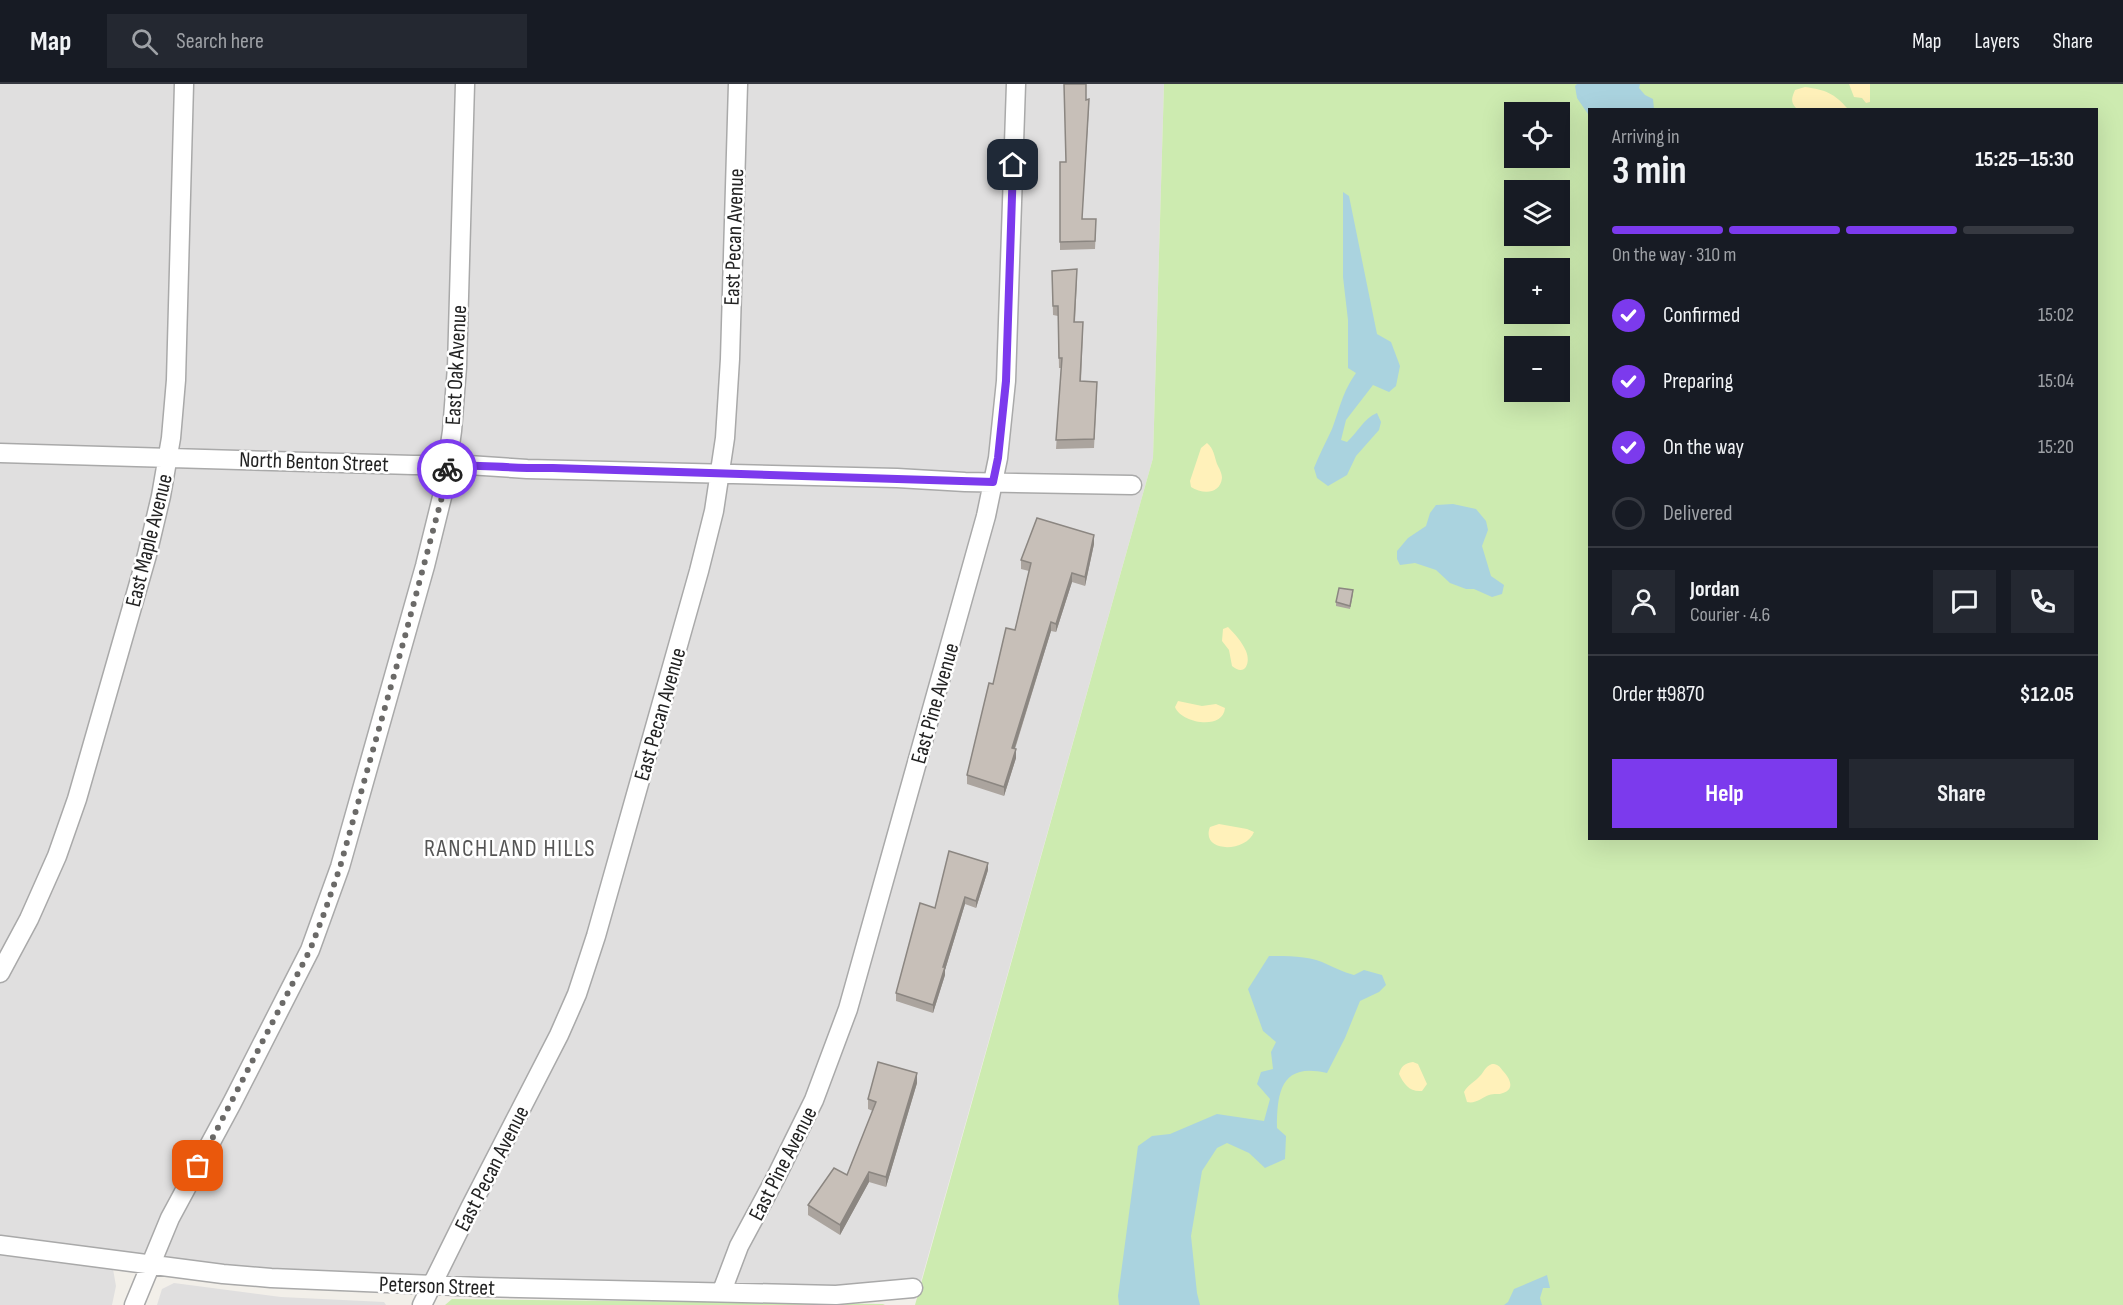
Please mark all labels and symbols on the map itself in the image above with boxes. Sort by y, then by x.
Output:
pin [987,139,1038,190]
street label: East Pecan Avenue [719,168,750,306]
street label: East Oak Avenue [440,304,473,426]
courier [417,439,477,499]
street label: North Benton Street [239,446,390,479]
street label: East Maple Avenue [120,471,179,610]
street label: East Pine Avenue [905,640,966,767]
street label: East Pecan Avenue [629,645,692,784]
district label: RANCHLAND HILLS [424,834,596,863]
street label: East Pecan Avenue [449,1101,535,1236]
street label: East Pine Avenue [743,1102,824,1225]
pin [172,1140,223,1191]
street label: Peterson Street [379,1271,496,1302]

